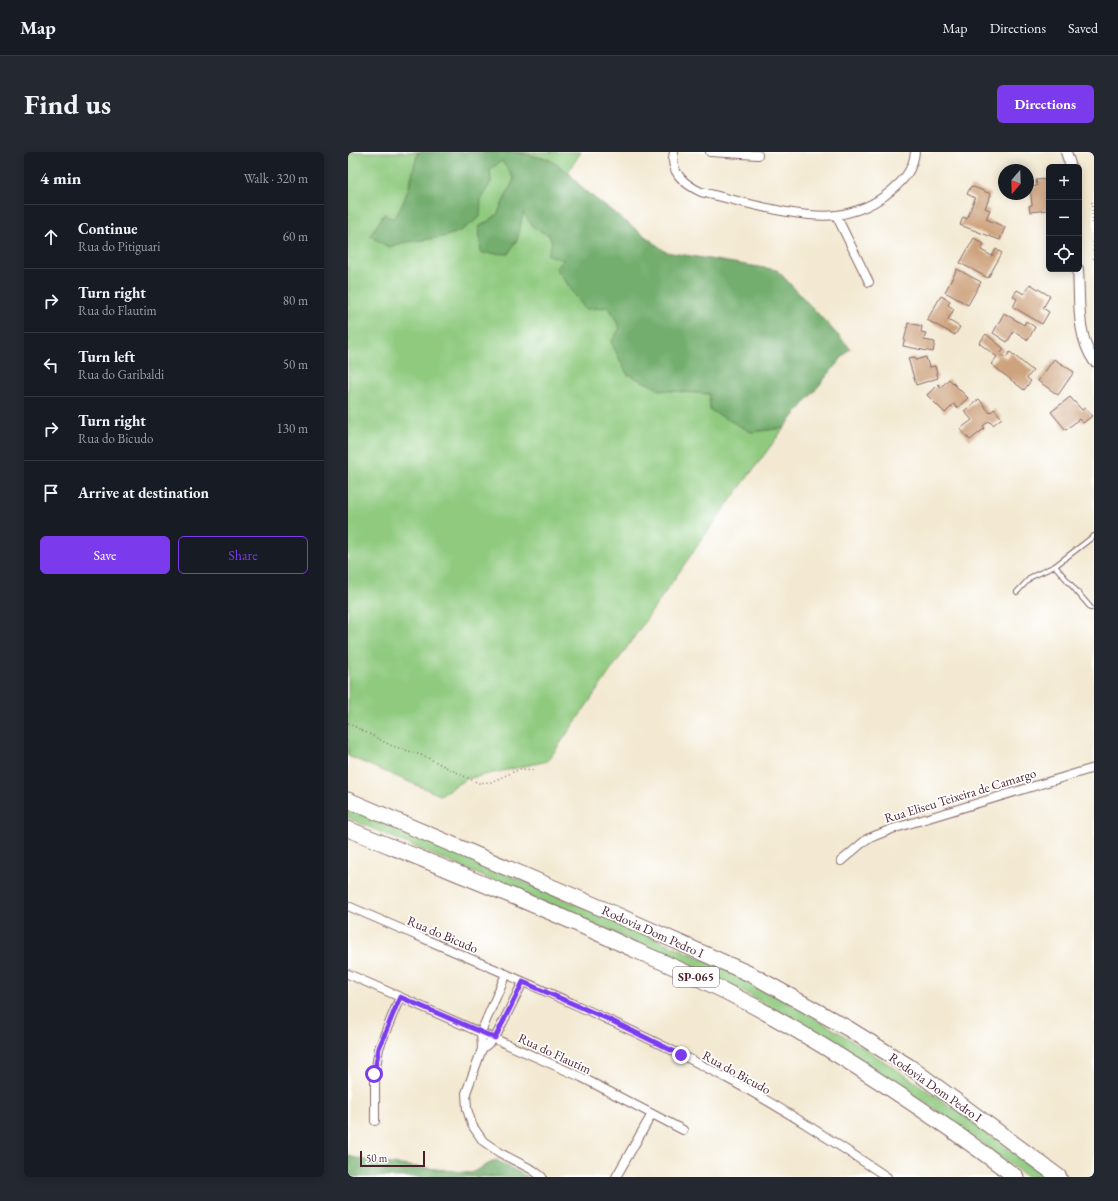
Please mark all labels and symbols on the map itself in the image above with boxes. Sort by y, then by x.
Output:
north arrow [998,164,1034,200]
street label: Rua Eliseu Teixeira de Camargo [882,764,1038,827]
street label: Rodovia Dom Pedro I [599,901,707,962]
street label: Rua do Bicudo [405,912,481,957]
road number: SP-065 [673,967,719,987]
street label: Rua do Flautim [516,1029,594,1078]
route end [672,1046,690,1064]
street label: Rua do Bicudo [700,1047,774,1098]
street label: Rodovia Dom Pedro I [886,1049,986,1126]
route start [365,1065,383,1083]
scale bar [360,1149,425,1168]

